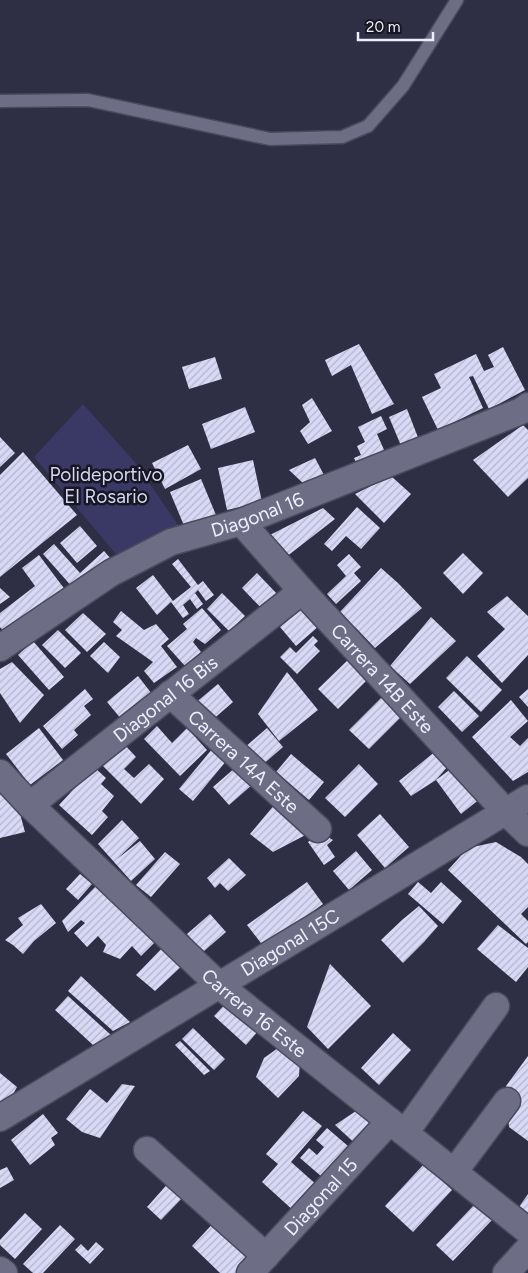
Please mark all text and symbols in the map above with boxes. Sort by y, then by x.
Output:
scale bar [358,10,433,42]
text: 20 m [366,18,400,36]
park label: Polideportivo El Rosario [50,463,162,508]
street label: Diagonal 16 [208,487,307,542]
street label: Carrera 14B Este [326,619,439,738]
street label: Diagonal 16 Bis [108,650,222,747]
street label: Carrera 14A Este [184,705,304,818]
street label: Diagonal 15C [236,904,344,981]
street label: Carrera 16 Este [197,964,312,1062]
street label: Diagonal 15 [279,1153,362,1240]

